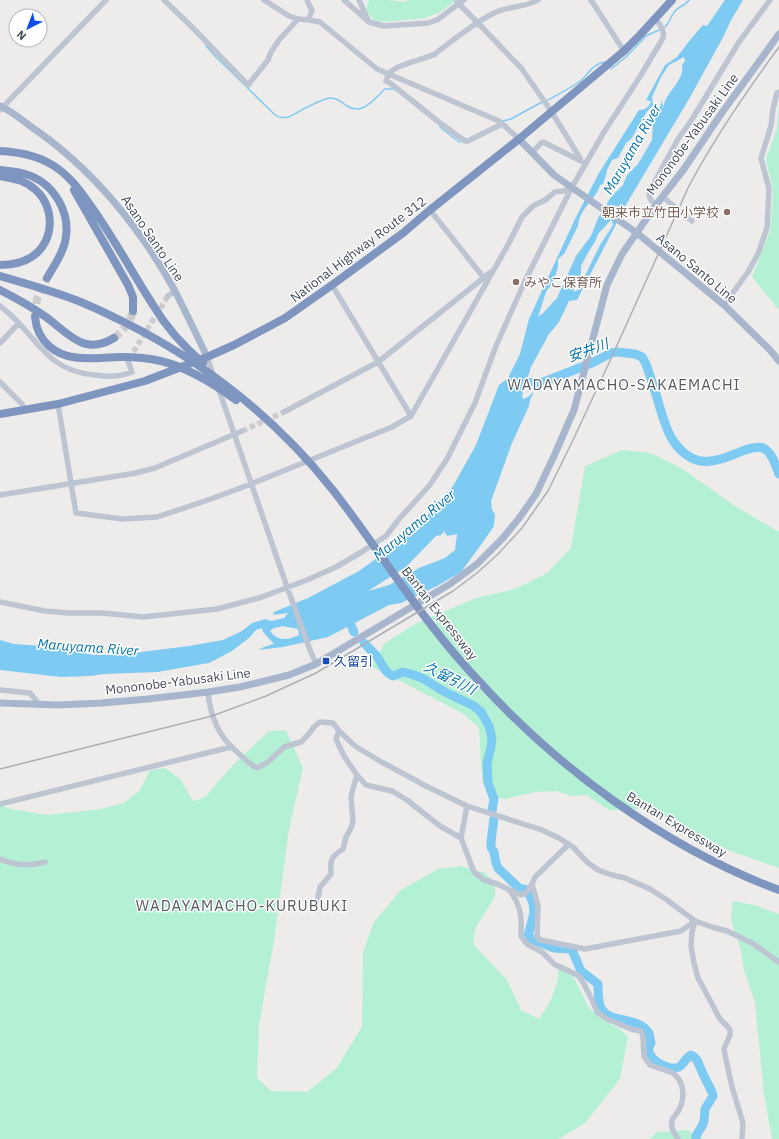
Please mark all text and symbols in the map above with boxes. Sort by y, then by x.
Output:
north arrow [8,8,48,48]
text: N [14,28,29,43]
street label: Mononobe-Yabusaki Line [643,70,742,198]
water label: Maruyama River [599,100,666,197]
street label: Asano Santo Line [117,192,188,285]
street label: National Highway Route 312 [287,193,430,306]
place label: 朝来市立竹田小学校 [602,204,719,221]
marker: 朝来市立竹田小学校 [722,207,732,217]
street label: Asano Santo Line [653,230,741,307]
place label: みやこ保育所 [524,274,602,291]
marker: みやこ保育所 [511,277,521,287]
water label: 安井川 [565,334,613,366]
district label: WADAYAMACHO-SAKAEMACHI [508,375,741,394]
water label: Maruyama River [369,485,459,565]
street label: Bantan Expressway [398,563,482,664]
water label: Maruyama River [37,634,140,660]
place label: 久留引 [334,653,373,670]
marker: 久留引 [321,656,331,666]
water label: 久留引川 [421,657,481,700]
street label: Mononobe-Yabusaki Line [104,664,252,699]
street label: Bantan Expressway [623,788,730,861]
district label: WADAYAMACHO-KURUBUKI [136,896,348,915]

